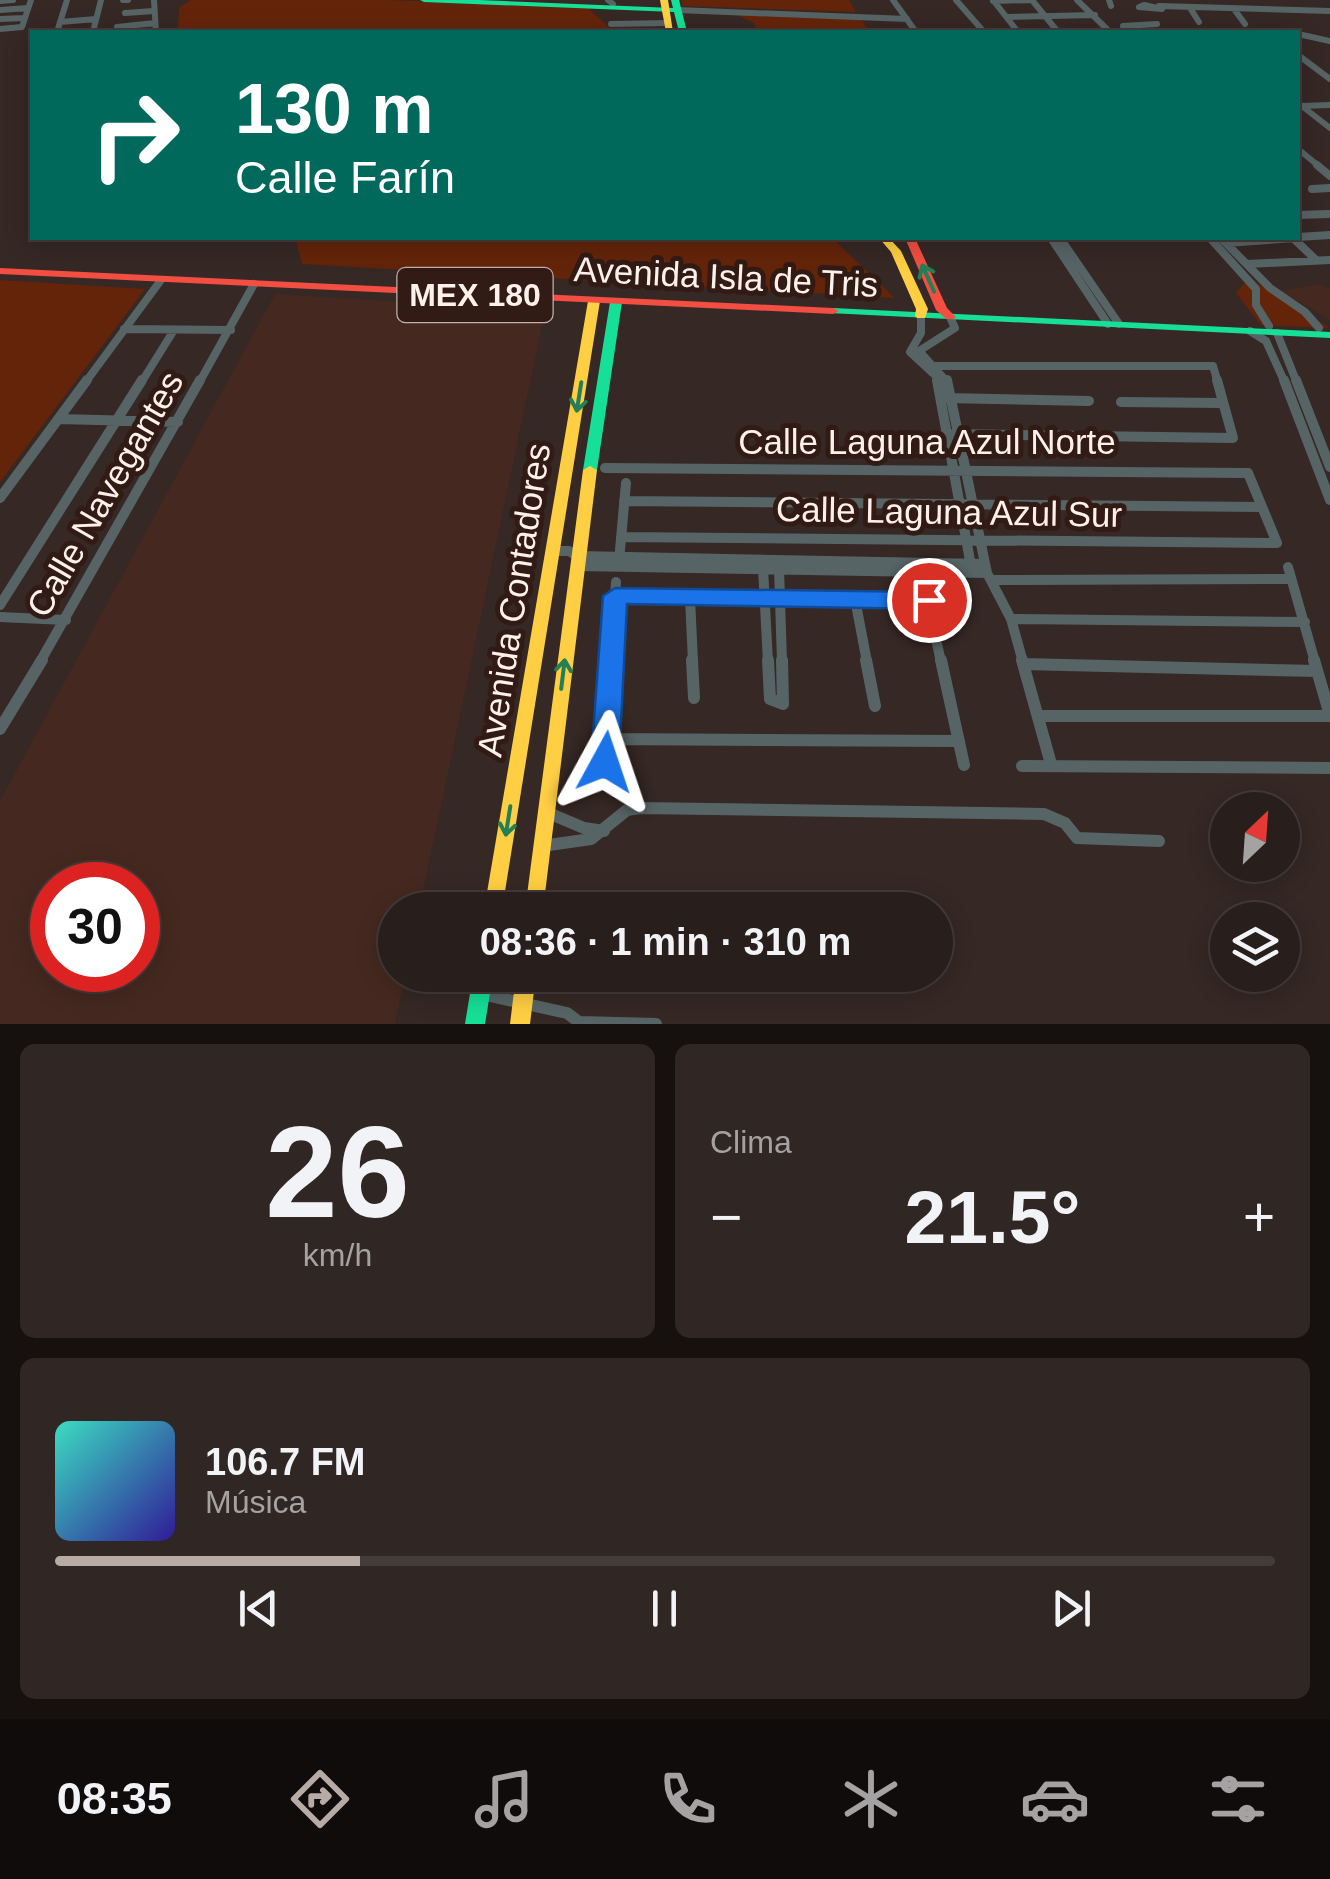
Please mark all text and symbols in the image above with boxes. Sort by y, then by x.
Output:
icon: right [70,70,200,200]
text: 130 m [235,70,433,148]
text: Calle Farín [235,152,455,203]
street label: Avenida Isla de Tris [573,249,879,304]
one-way arrow [918,263,936,294]
road number: MEX 180 [398,268,552,322]
street label: Calle Navegantes [19,364,191,623]
one-way arrow [569,380,587,413]
street label: Calle Laguna Azul Norte [738,422,1116,461]
street label: Avenida Contadores [469,441,558,759]
street label: Calle Laguna Azul Sur [776,489,1123,534]
pin [887,558,972,643]
icon: arrive [902,573,957,628]
one-way arrow [554,659,573,691]
position arrow [553,710,657,814]
north arrow [1210,792,1300,882]
map controls [1210,792,1300,992]
one-way arrow [498,804,517,837]
speed limit sign: 30 [30,862,160,992]
button: layers [1210,902,1300,992]
text: 08:36 · 1 min · 310 m [480,921,851,963]
text: 26 [265,1099,410,1245]
text: Clima [710,1124,792,1160]
text: 21.5° [905,1175,1080,1259]
text: − [710,1186,742,1248]
text: + [1243,1186,1275,1248]
text: km/h [303,1237,372,1273]
text: 106.7 FM [205,1441,366,1483]
text: Música [205,1484,306,1520]
icon: previous [231,1581,286,1636]
icon: pause [637,1581,692,1636]
icon: next [1044,1581,1099,1636]
icon: directions [285,1764,355,1834]
icon: music [469,1764,539,1834]
icon: phone [653,1764,723,1834]
icon: climate [836,1764,906,1834]
icon: car [1020,1764,1090,1834]
icon: filters [1203,1764,1273,1834]
text: 08:35 [57,1773,172,1824]

